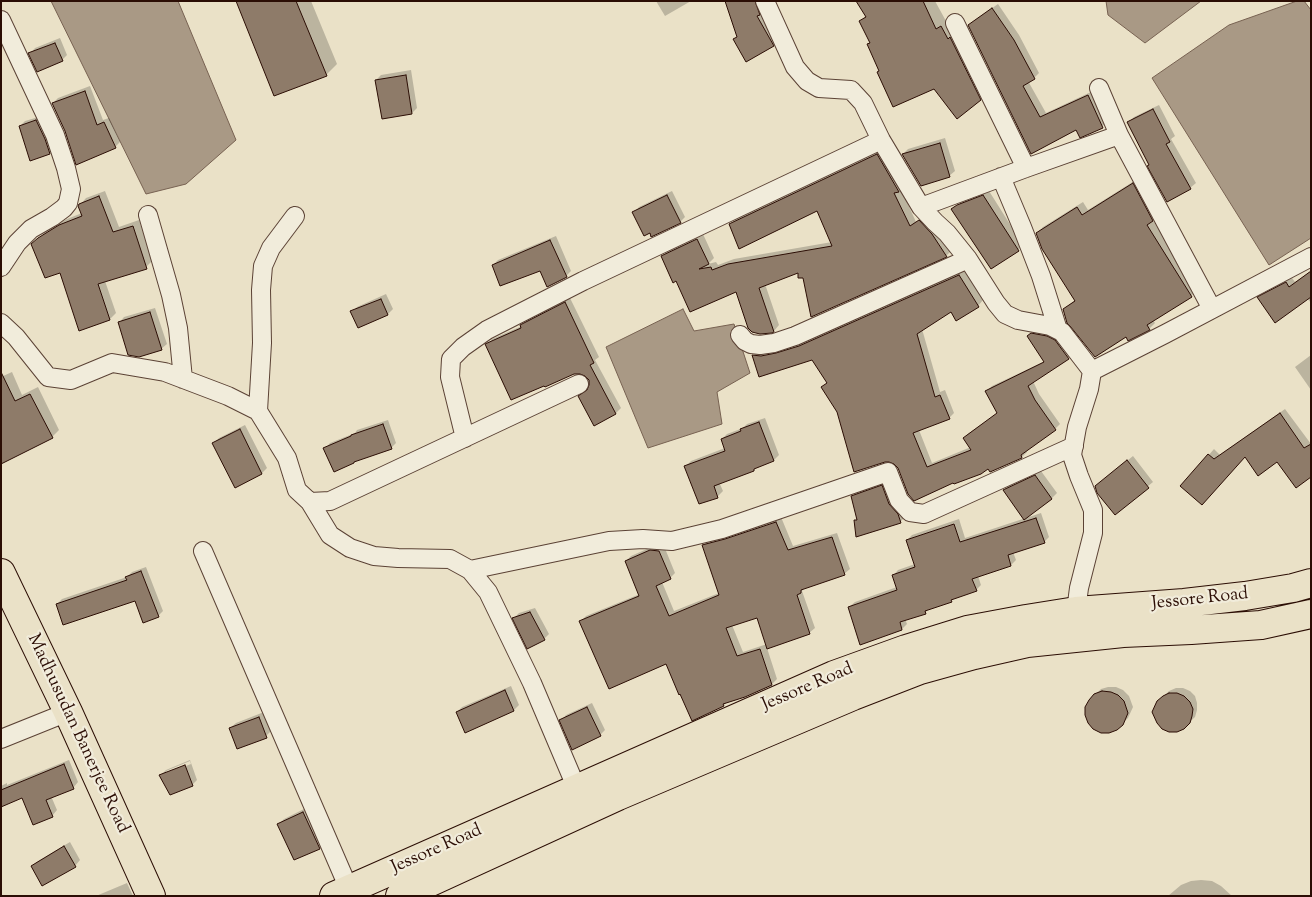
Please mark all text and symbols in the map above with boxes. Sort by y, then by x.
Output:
street label: Jessore Road [1151,584,1249,616]
street label: Madhusudan Banerjee Road [21,631,133,837]
street label: Jessore Road [759,659,857,717]
street label: Jessore Road [388,820,486,880]

